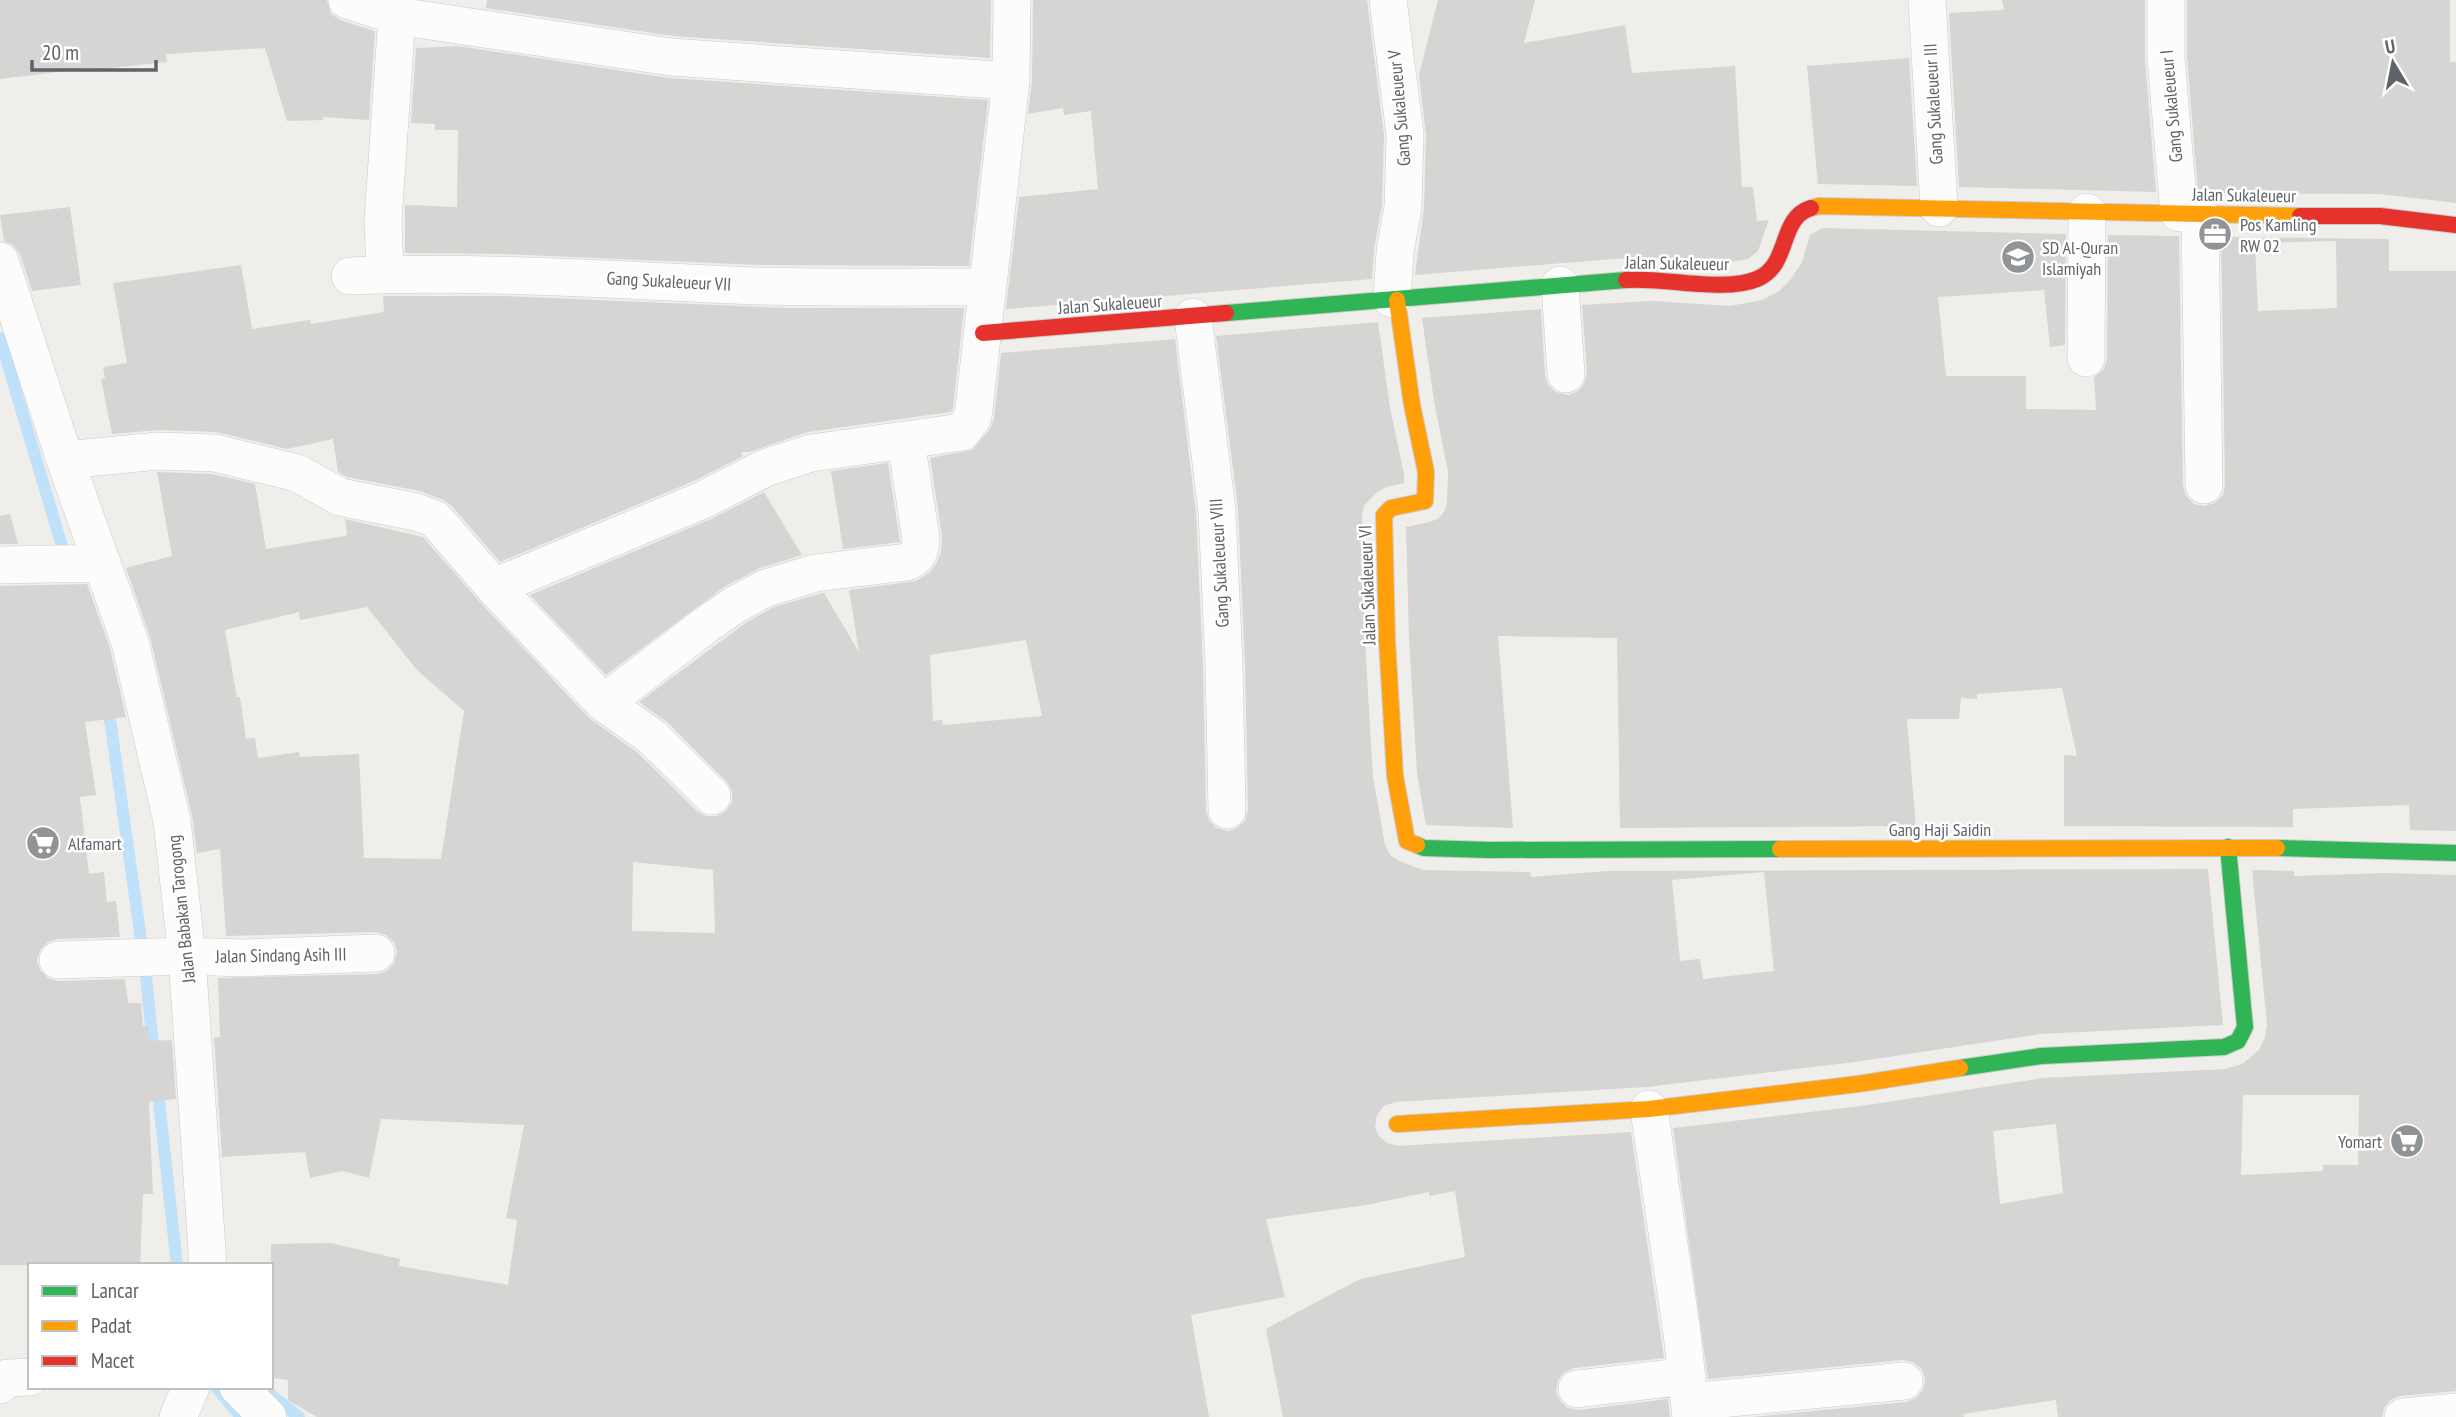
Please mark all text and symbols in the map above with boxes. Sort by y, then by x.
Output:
scale bar [32,28,156,72]
north arrow [2358,28,2428,98]
text: U [2383,34,2397,59]
text: 20 m [42,39,79,66]
street label: Gang Sukaleueur III [1918,43,1948,165]
street label: Gang Sukaleueur V [1382,48,1416,167]
street label: Gang Sukaleueur I [2155,49,2187,163]
street label: Jalan Sukaleueur [2191,183,2296,207]
place label: Pos Kamling RW 02 [2240,213,2316,257]
office icon: Pos Kamling RW 02 [2196,215,2234,253]
place label: SD Al-Quran Islamiyah [2042,236,2118,280]
school or university icon: SD Al-Quran Islamiyah [1999,238,2037,276]
street label: Jalan Sukaleueur [1624,251,1729,275]
street label: Gang Sukaleueur VII [606,266,732,296]
street label: Jalan Sukaleueur [1056,289,1163,319]
street label: Gang Sukaleueur VIII [1204,498,1234,628]
street label: Jalan Sukaleueur VI [1353,525,1381,646]
street label: Gang Haji Saidin [1889,818,1991,841]
supermarket icon: Alfamart [24,824,62,862]
place label: Alfamart [68,832,122,855]
street label: Jalan Babakan Tarogong [162,834,200,985]
street label: Jalan Sindang Asih III [214,942,347,968]
supermarket icon: Yomart [2388,1122,2426,1160]
place label: Yomart [2338,1130,2382,1153]
legend [28,1263,273,1389]
text: Lancar [91,1277,139,1304]
text: Padat [91,1312,132,1339]
text: Macet [91,1347,135,1374]

